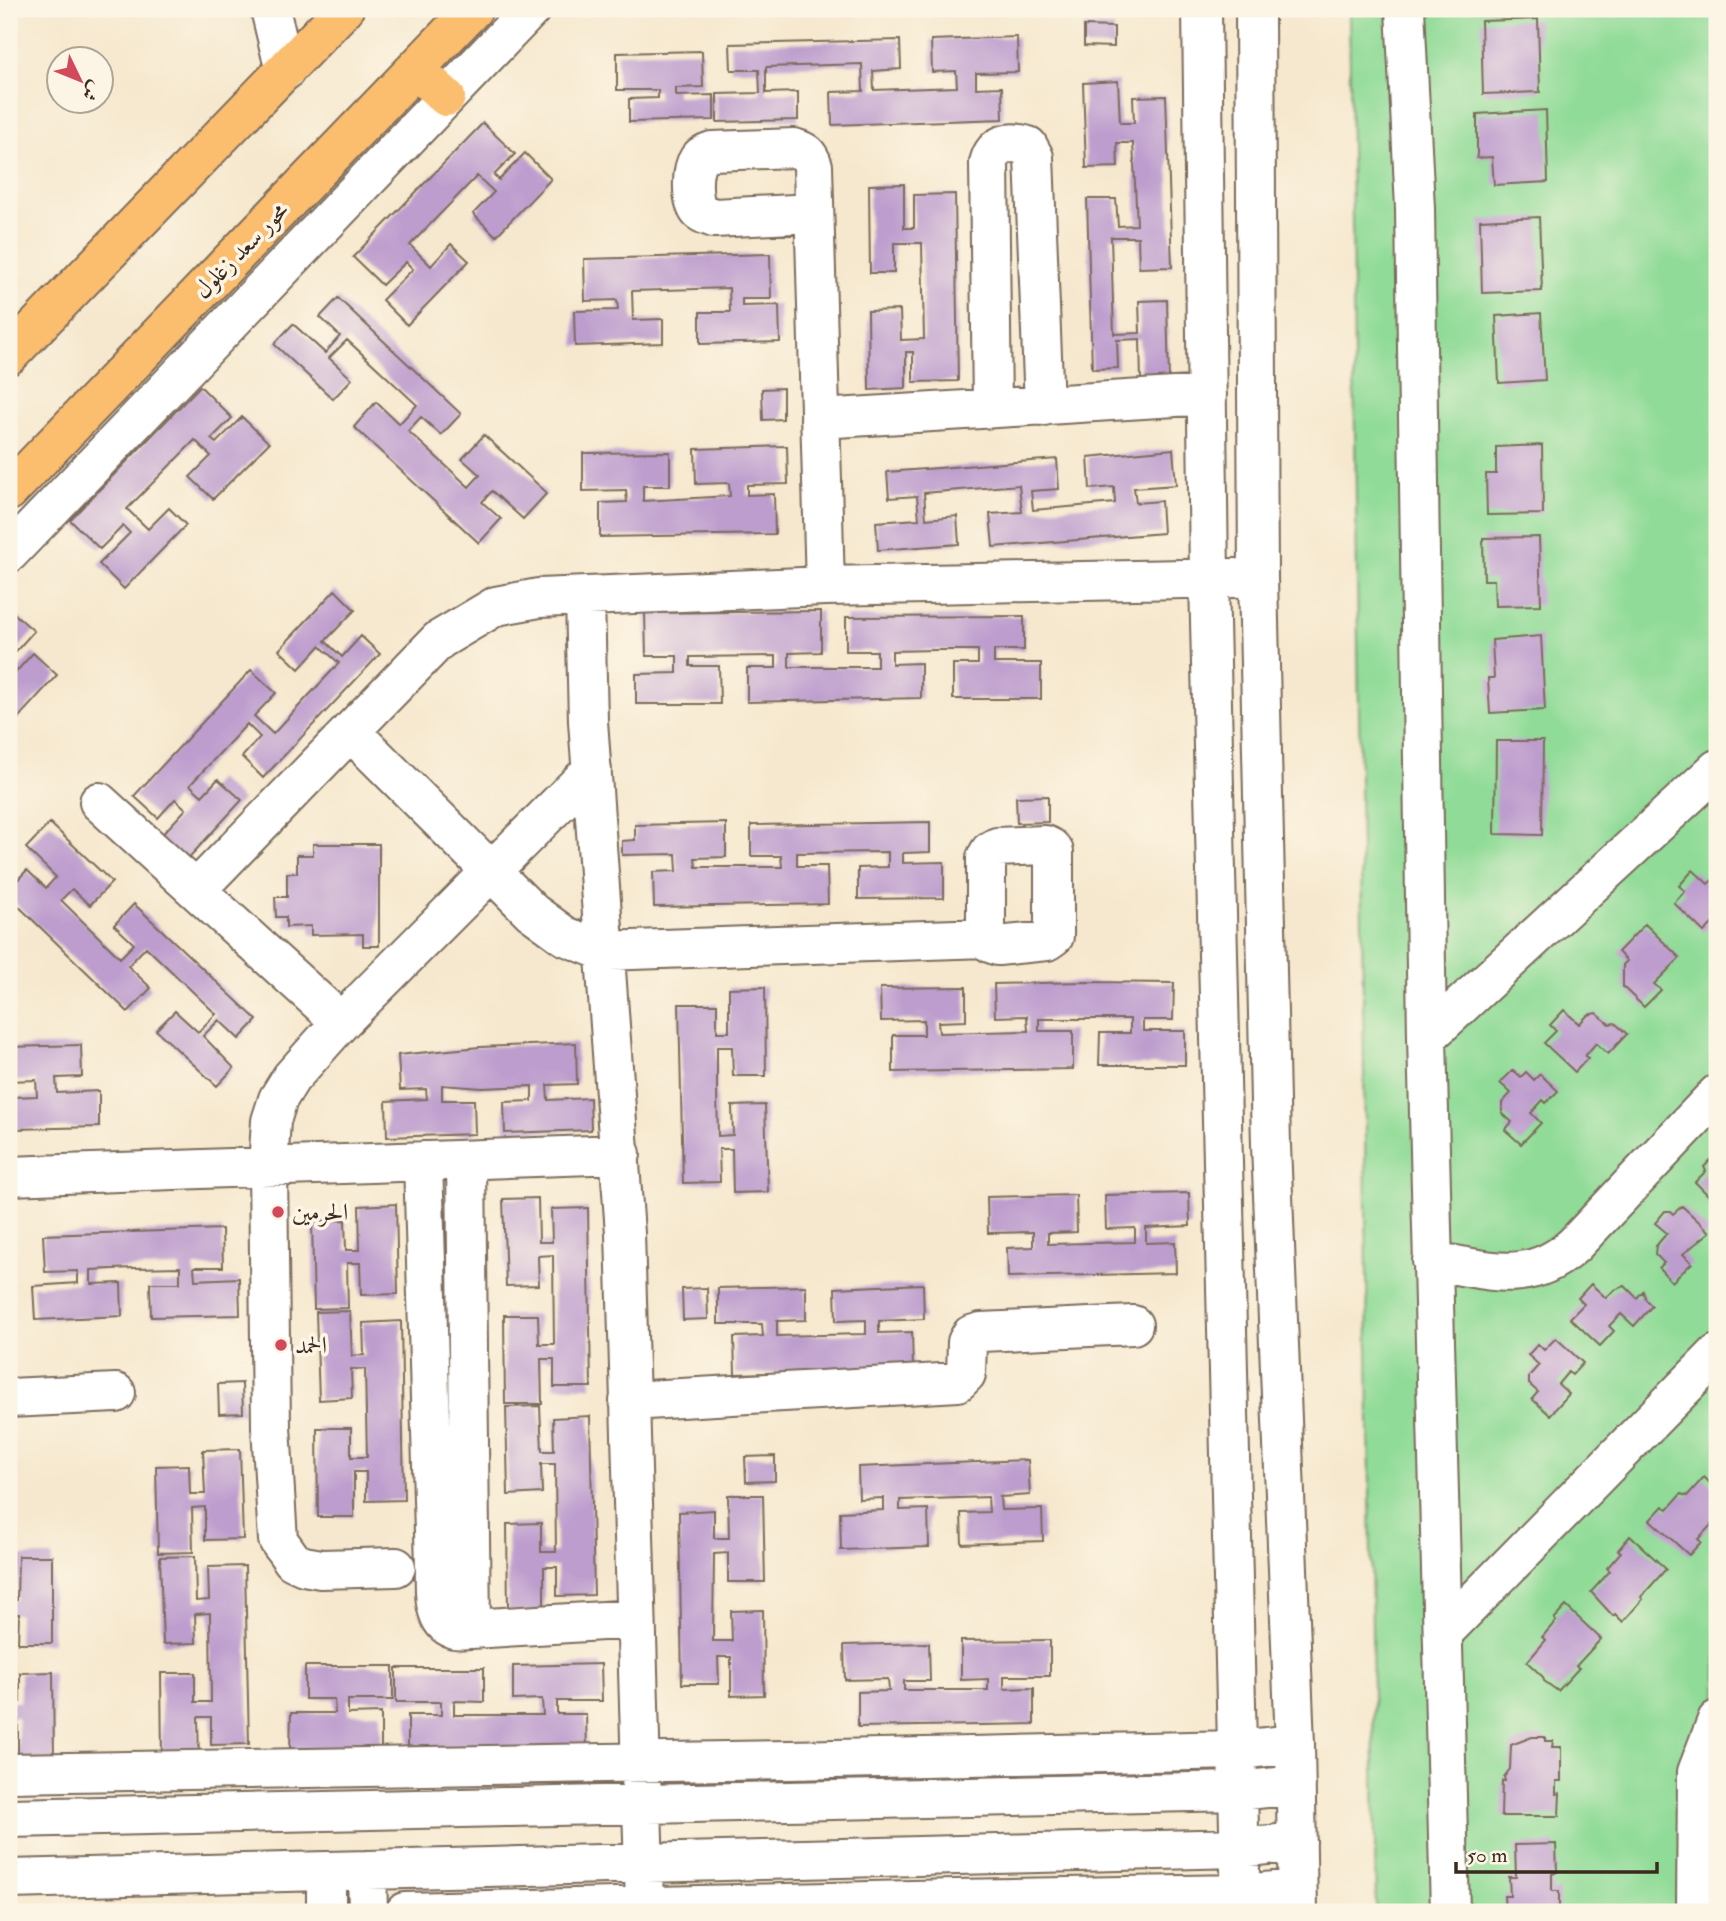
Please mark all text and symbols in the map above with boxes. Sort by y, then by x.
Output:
north arrow [46,46,116,116]
text: ش [76,76,107,106]
street label: محور سعد زغلول [187,195,296,305]
place label: الحرمين [292,1197,348,1228]
marker: الحرمين [270,1204,286,1220]
place label: الحمد [295,1330,327,1361]
marker: الحمد [273,1337,289,1353]
scale bar [1456,1830,1658,1874]
text: 50 m [1467,1842,1508,1869]

